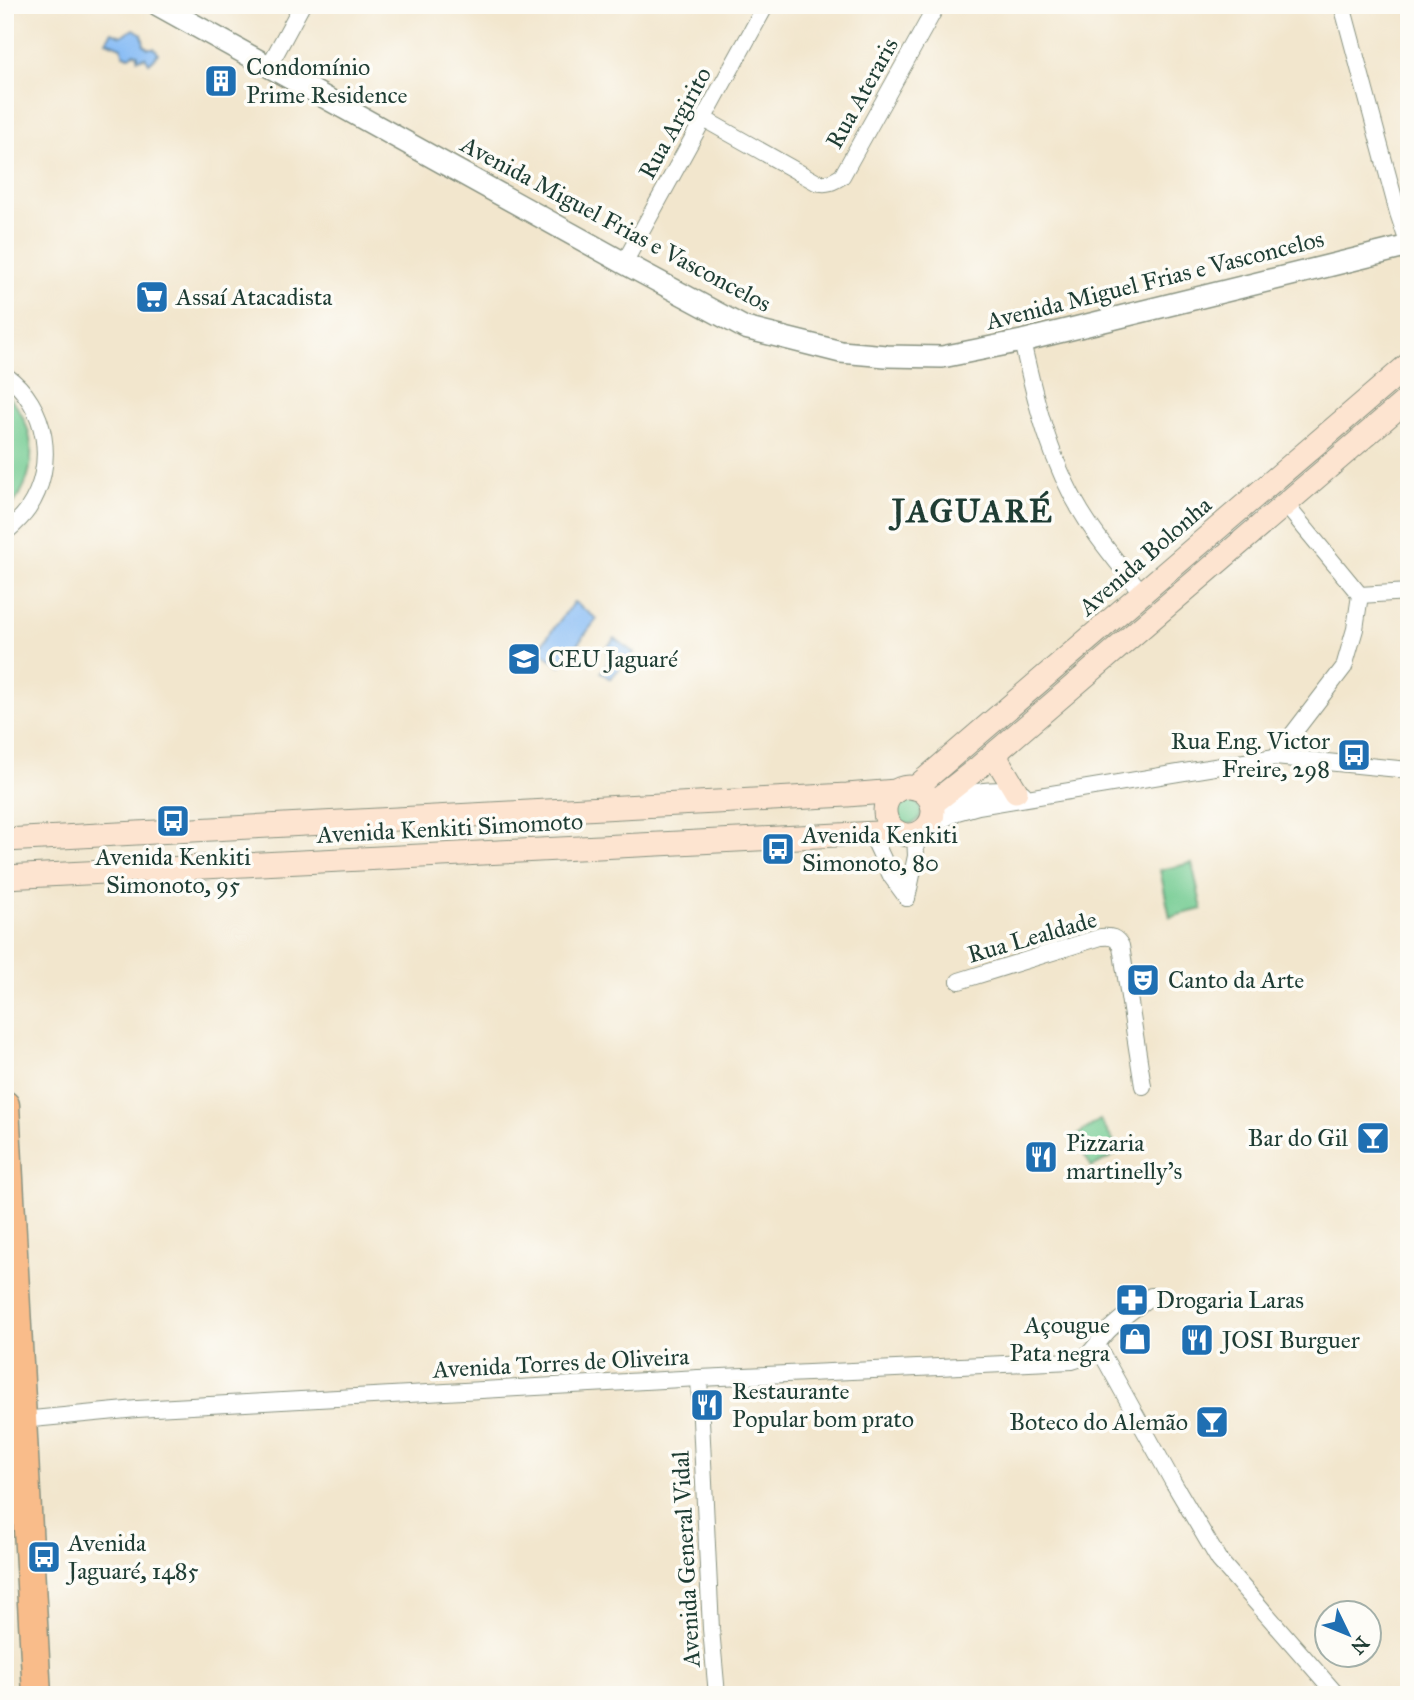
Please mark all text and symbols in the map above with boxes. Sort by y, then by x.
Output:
street label: Rua Ateraris [819,32,905,154]
place label: Condomínio Prime Residence [246,52,408,110]
building icon: Condomínio Prime Residence [202,62,240,100]
street label: Rua Argirito [632,62,718,184]
street label: Avenida Miguel Frias e Vasconcelos [455,129,776,319]
street label: Avenida Miguel Frias e Vasconcelos [982,223,1327,337]
supermarket icon: Assaí Atacadista [133,278,171,316]
place label: Assaí Atacadista [175,282,333,312]
district label: JAGUARÉ [888,490,1054,531]
street label: Avenida Bolonha [1072,490,1218,623]
school or university icon: CEU Jaguaré [505,640,543,678]
place label: CEU Jaguaré [548,644,678,674]
place label: Rua Eng. Victor Freire, 298 [1171,726,1330,784]
bus stop icon: Rua Eng. Victor Freire, 298 [1335,736,1373,774]
bus stop icon: Avenida Kenkiti Simonoto, 95 [154,802,192,840]
street label: Avenida Kenkiti Simomoto [315,806,584,850]
place label: Avenida Kenkiti Simonoto, 80 [801,820,958,878]
bus stop icon: Avenida Kenkiti Simonoto, 80 [759,830,797,868]
place label: Avenida Kenkiti Simonoto, 95 [94,842,251,900]
street label: Rua Lealdade [964,904,1100,970]
theatre icon: Canto da Arte [1124,961,1162,999]
place label: Canto da Arte [1168,965,1304,995]
bar icon: Bar do Gil [1354,1119,1392,1157]
place label: Bar do Gil [1248,1123,1348,1153]
place label: Pizzaria martinelly's [1066,1128,1182,1186]
restaurant icon: Pizzaria martinelly's [1022,1138,1060,1176]
pharmacy icon: Drogaria Laras [1113,1281,1151,1319]
place label: Drogaria Laras [1156,1285,1304,1315]
place label: Açougue Pata negra [1009,1310,1111,1368]
shop icon: Açougue Pata negra [1116,1320,1154,1358]
restaurant icon: JOSI Burguer [1178,1321,1216,1359]
place label: JOSI Burguer [1219,1325,1360,1355]
street label: Avenida Torres de Oliveira [431,1341,691,1385]
place label: Restaurante Popular bom prato [732,1376,914,1434]
restaurant icon: Restaurante Popular bom prato [688,1386,726,1424]
bar icon: Boteco do Alemão [1193,1403,1231,1441]
place label: Boteco do Alemão [1009,1407,1188,1437]
street label: Avenida General Vidal [665,1450,707,1669]
place label: Avenida Jaguaré, 1485 [65,1528,199,1586]
bus stop icon: Avenida Jaguaré, 1485 [25,1538,63,1576]
north arrow [1312,1598,1382,1668]
text: N [1346,1632,1374,1659]

